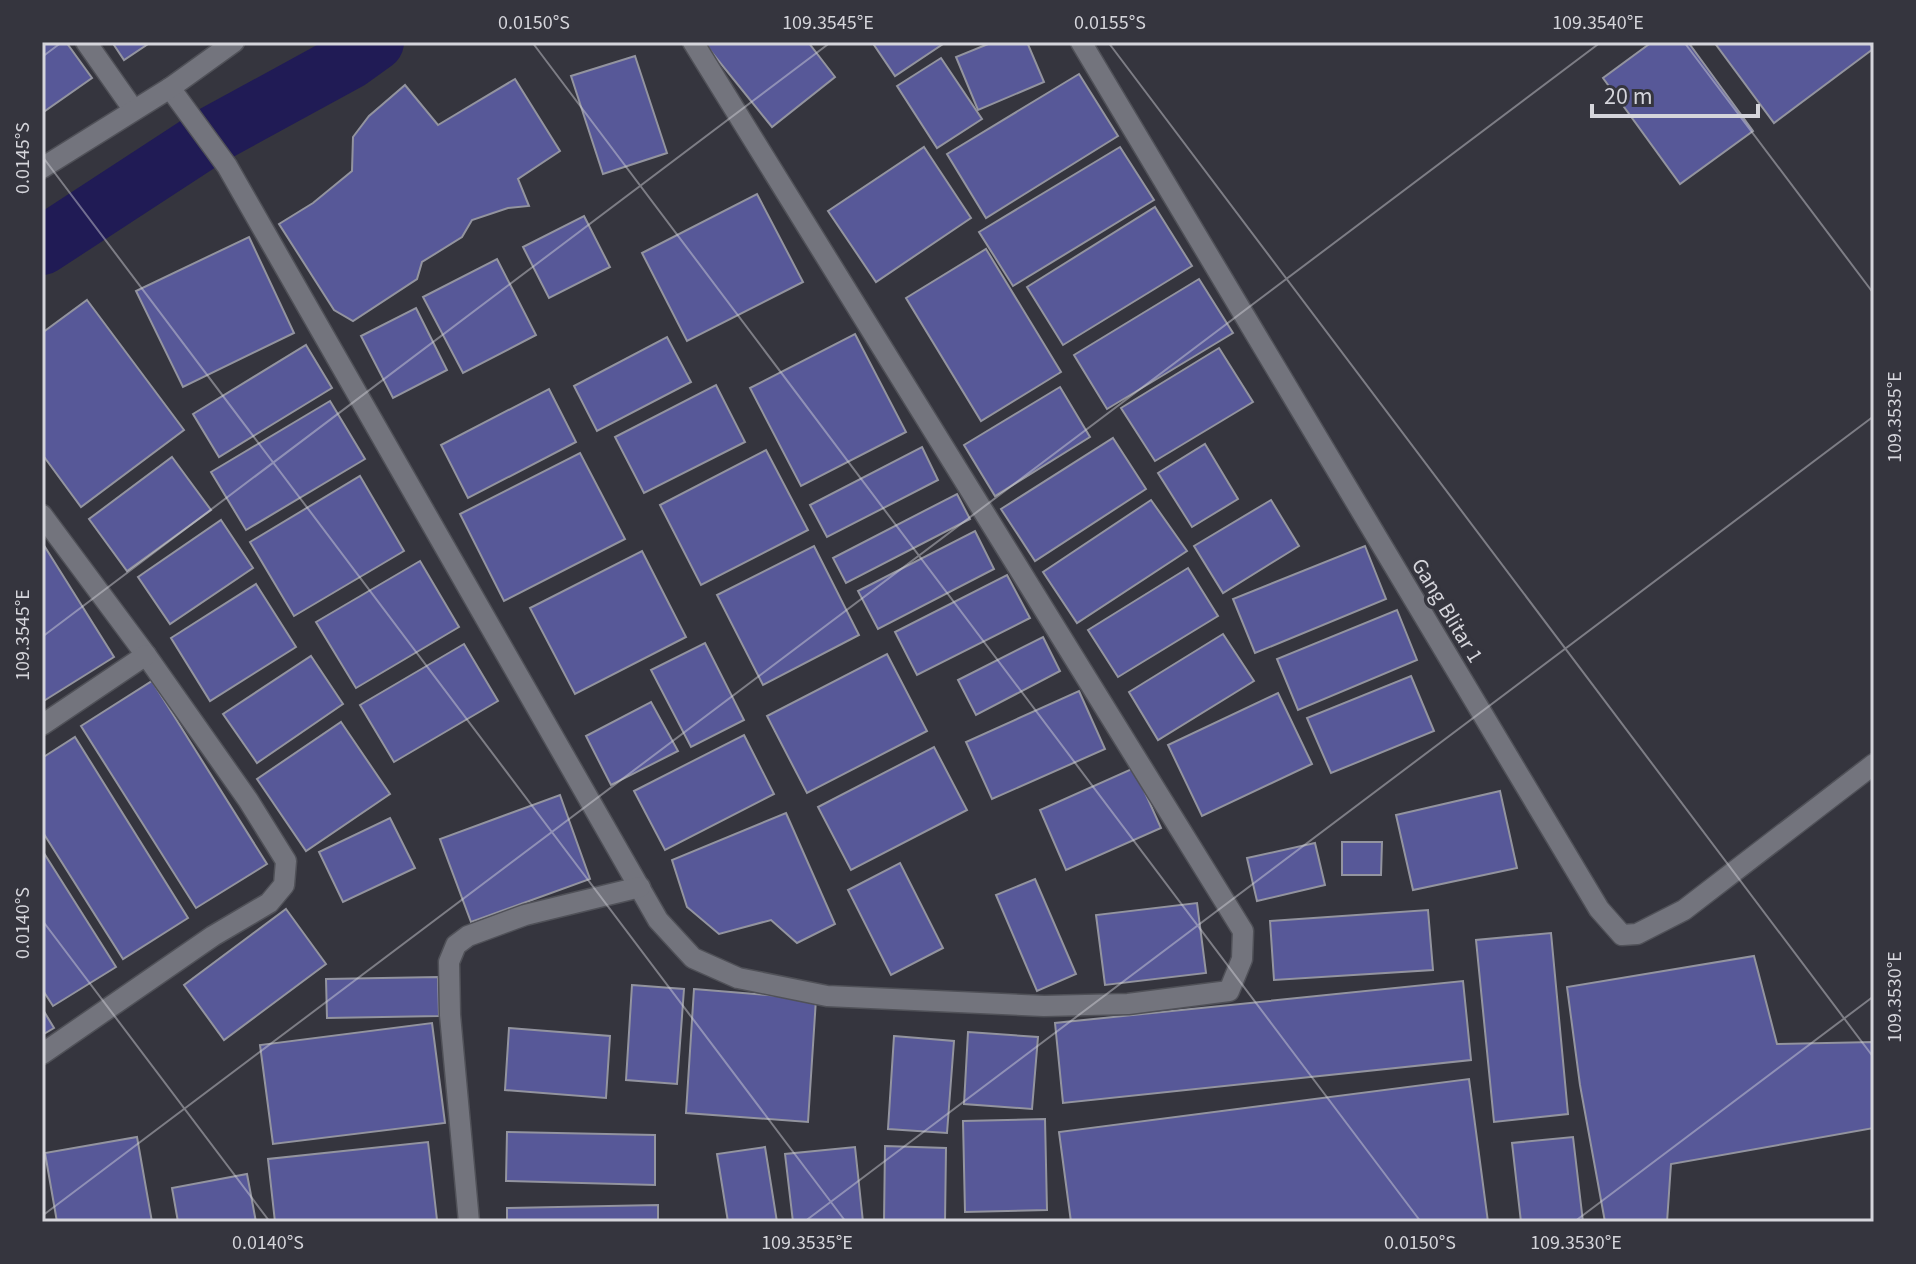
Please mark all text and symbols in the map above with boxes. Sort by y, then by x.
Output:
text: 0.0150°S [498,9,570,37]
text: 109.3545°E [782,9,874,37]
text: 0.0155°S [1074,9,1146,37]
text: 109.3540°E [1552,9,1644,37]
scale bar [1592,68,1758,118]
text: 20 m [1604,79,1653,114]
text: 0.0145°S [9,122,37,194]
text: 109.3535°E [1881,371,1909,463]
street label: Gang Blitar 1 [1403,552,1491,669]
text: 109.3545°E [9,589,37,681]
text: 0.0140°S [9,887,37,959]
text: 109.3530°E [1881,951,1909,1043]
text: 0.0140°S [232,1229,304,1257]
text: 109.3535°E [761,1229,853,1257]
text: 0.0150°S [1384,1229,1456,1257]
text: 109.3530°E [1530,1229,1622,1257]

